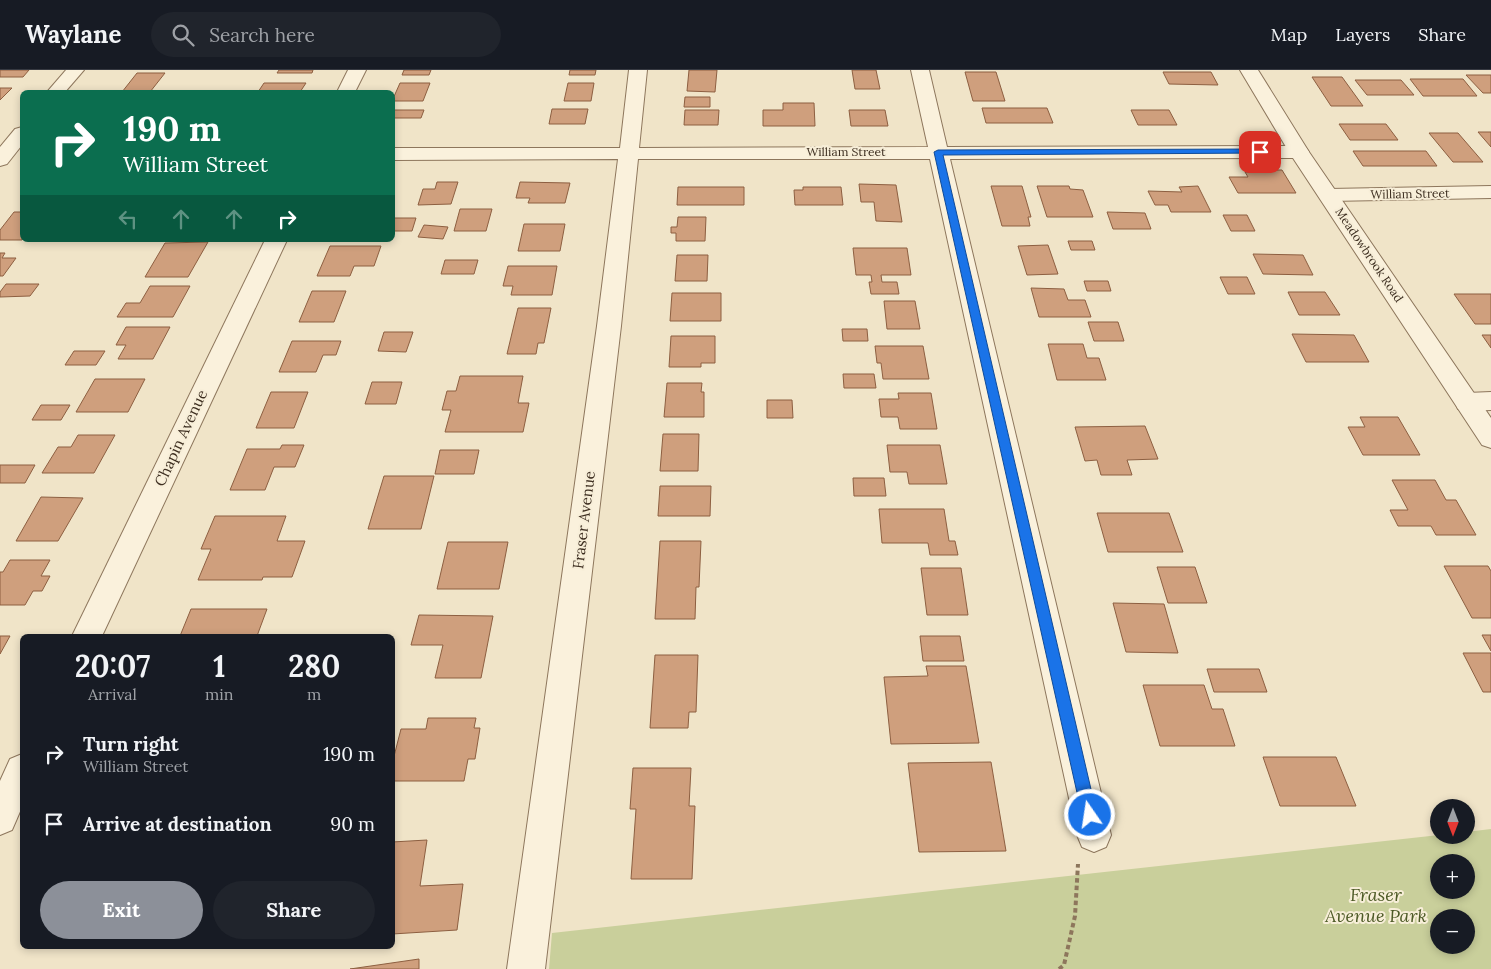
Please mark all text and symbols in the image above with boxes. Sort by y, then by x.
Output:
search box [151,12,501,57]
text: Waylane [25,19,121,50]
icon: search [169,21,197,49]
text: Search here [209,23,315,47]
text: Map [1271,23,1307,46]
text: Layers [1335,23,1390,46]
text: Share [1418,23,1466,46]
text: 190 m [123,106,221,151]
icon: right [40,110,105,175]
pin [1239,131,1281,173]
icon: arrive [1246,138,1274,166]
street label: William Street [806,144,886,159]
text: William Street [123,150,268,178]
street label: William Street [1370,185,1450,202]
icon: left [114,205,142,233]
icon: ahead [167,205,195,233]
icon: ahead [220,205,248,233]
icon: right [273,205,301,233]
street label: Meadowbrook Road [1332,205,1407,305]
street label: Chapin Avenue [150,386,211,489]
street label: Fraser Avenue [568,470,599,570]
text: 20:07 [75,647,150,685]
text: 1 [213,647,225,685]
text: 280 [288,647,340,685]
text: Arrival [88,684,137,704]
text: min [205,684,234,704]
text: m [307,684,321,704]
text: Turn right [83,732,179,756]
icon: right [40,740,68,768]
text: 190 m [323,742,375,766]
text: William Street [83,756,188,776]
position arrow [1063,788,1115,840]
north arrow [1430,799,1475,844]
map controls [1430,799,1475,954]
icon: arrive [40,810,68,838]
text: Arrive at destination [83,812,272,836]
text: 90 m [330,812,375,836]
button: + [1430,854,1475,899]
button: Exit [40,881,203,939]
button: Share [213,881,375,939]
park label: Fraser Avenue Park [1324,883,1427,927]
button: − [1430,909,1475,954]

